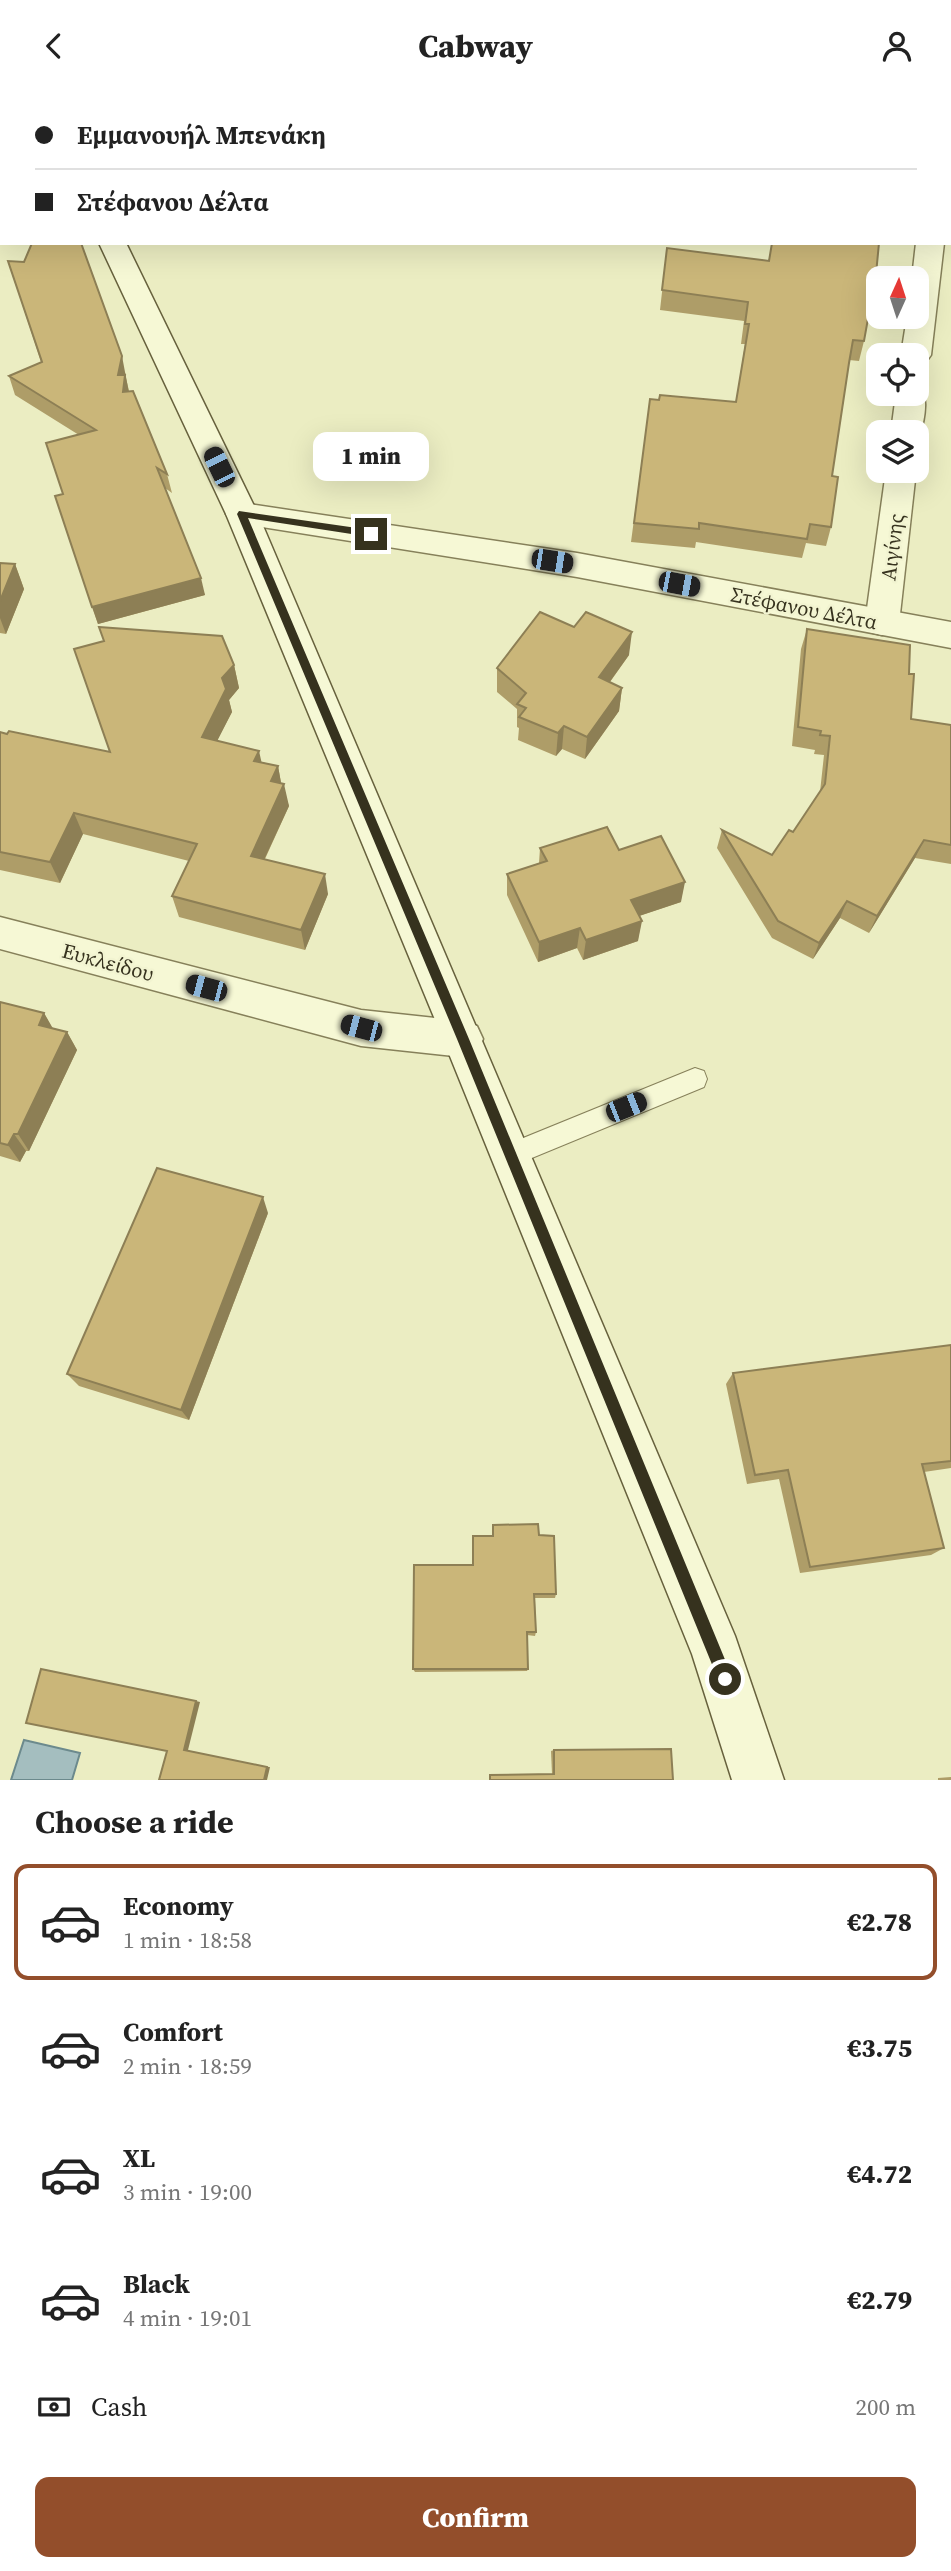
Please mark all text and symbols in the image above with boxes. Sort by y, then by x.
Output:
text: Cabway [418,24,533,68]
icon: back [35,27,73,65]
icon: person [878,27,916,65]
text: Εμμανουήλ Μπενάκη [77,117,326,153]
text: Στέφανου Δέλτα [77,184,269,220]
north arrow [866,266,929,329]
map controls [866,266,929,483]
button: locate [866,343,929,406]
button: layers [866,420,929,483]
callout: 1 min [313,433,429,481]
text: 1 min [341,440,401,472]
car [201,444,238,490]
street label: Αιγίνης [874,512,910,582]
route end [355,518,387,550]
car [530,547,575,575]
car [657,570,702,598]
street label: Στέφανου Δέλτα [728,580,880,636]
street label: Ευκλείδου [59,936,157,988]
car [183,972,230,1004]
car [338,1012,385,1044]
car [603,1089,650,1125]
route start [709,1663,741,1695]
text: Choose a ride [35,1800,234,1844]
text: Economy [123,1888,234,1924]
icon: car [39,1891,102,1954]
text: €2.78 [847,1904,912,1940]
text: 1 min · 18:58 [123,1924,252,1956]
text: Comfort [123,2014,223,2050]
icon: car [39,2017,102,2080]
text: €3.75 [847,2030,912,2066]
text: 2 min · 18:59 [123,2050,252,2082]
text: XL [123,2140,155,2176]
icon: car [39,2143,102,2206]
text: €4.72 [847,2156,912,2192]
text: 3 min · 19:00 [123,2176,252,2208]
text: Black [123,2266,190,2302]
icon: car [39,2269,102,2332]
text: €2.79 [847,2282,912,2318]
text: 4 min · 19:01 [123,2302,252,2334]
icon: cash [35,2388,73,2426]
text: Cash [91,2389,147,2425]
text: 200 m [855,2391,916,2423]
button: Confirm [35,2477,916,2557]

